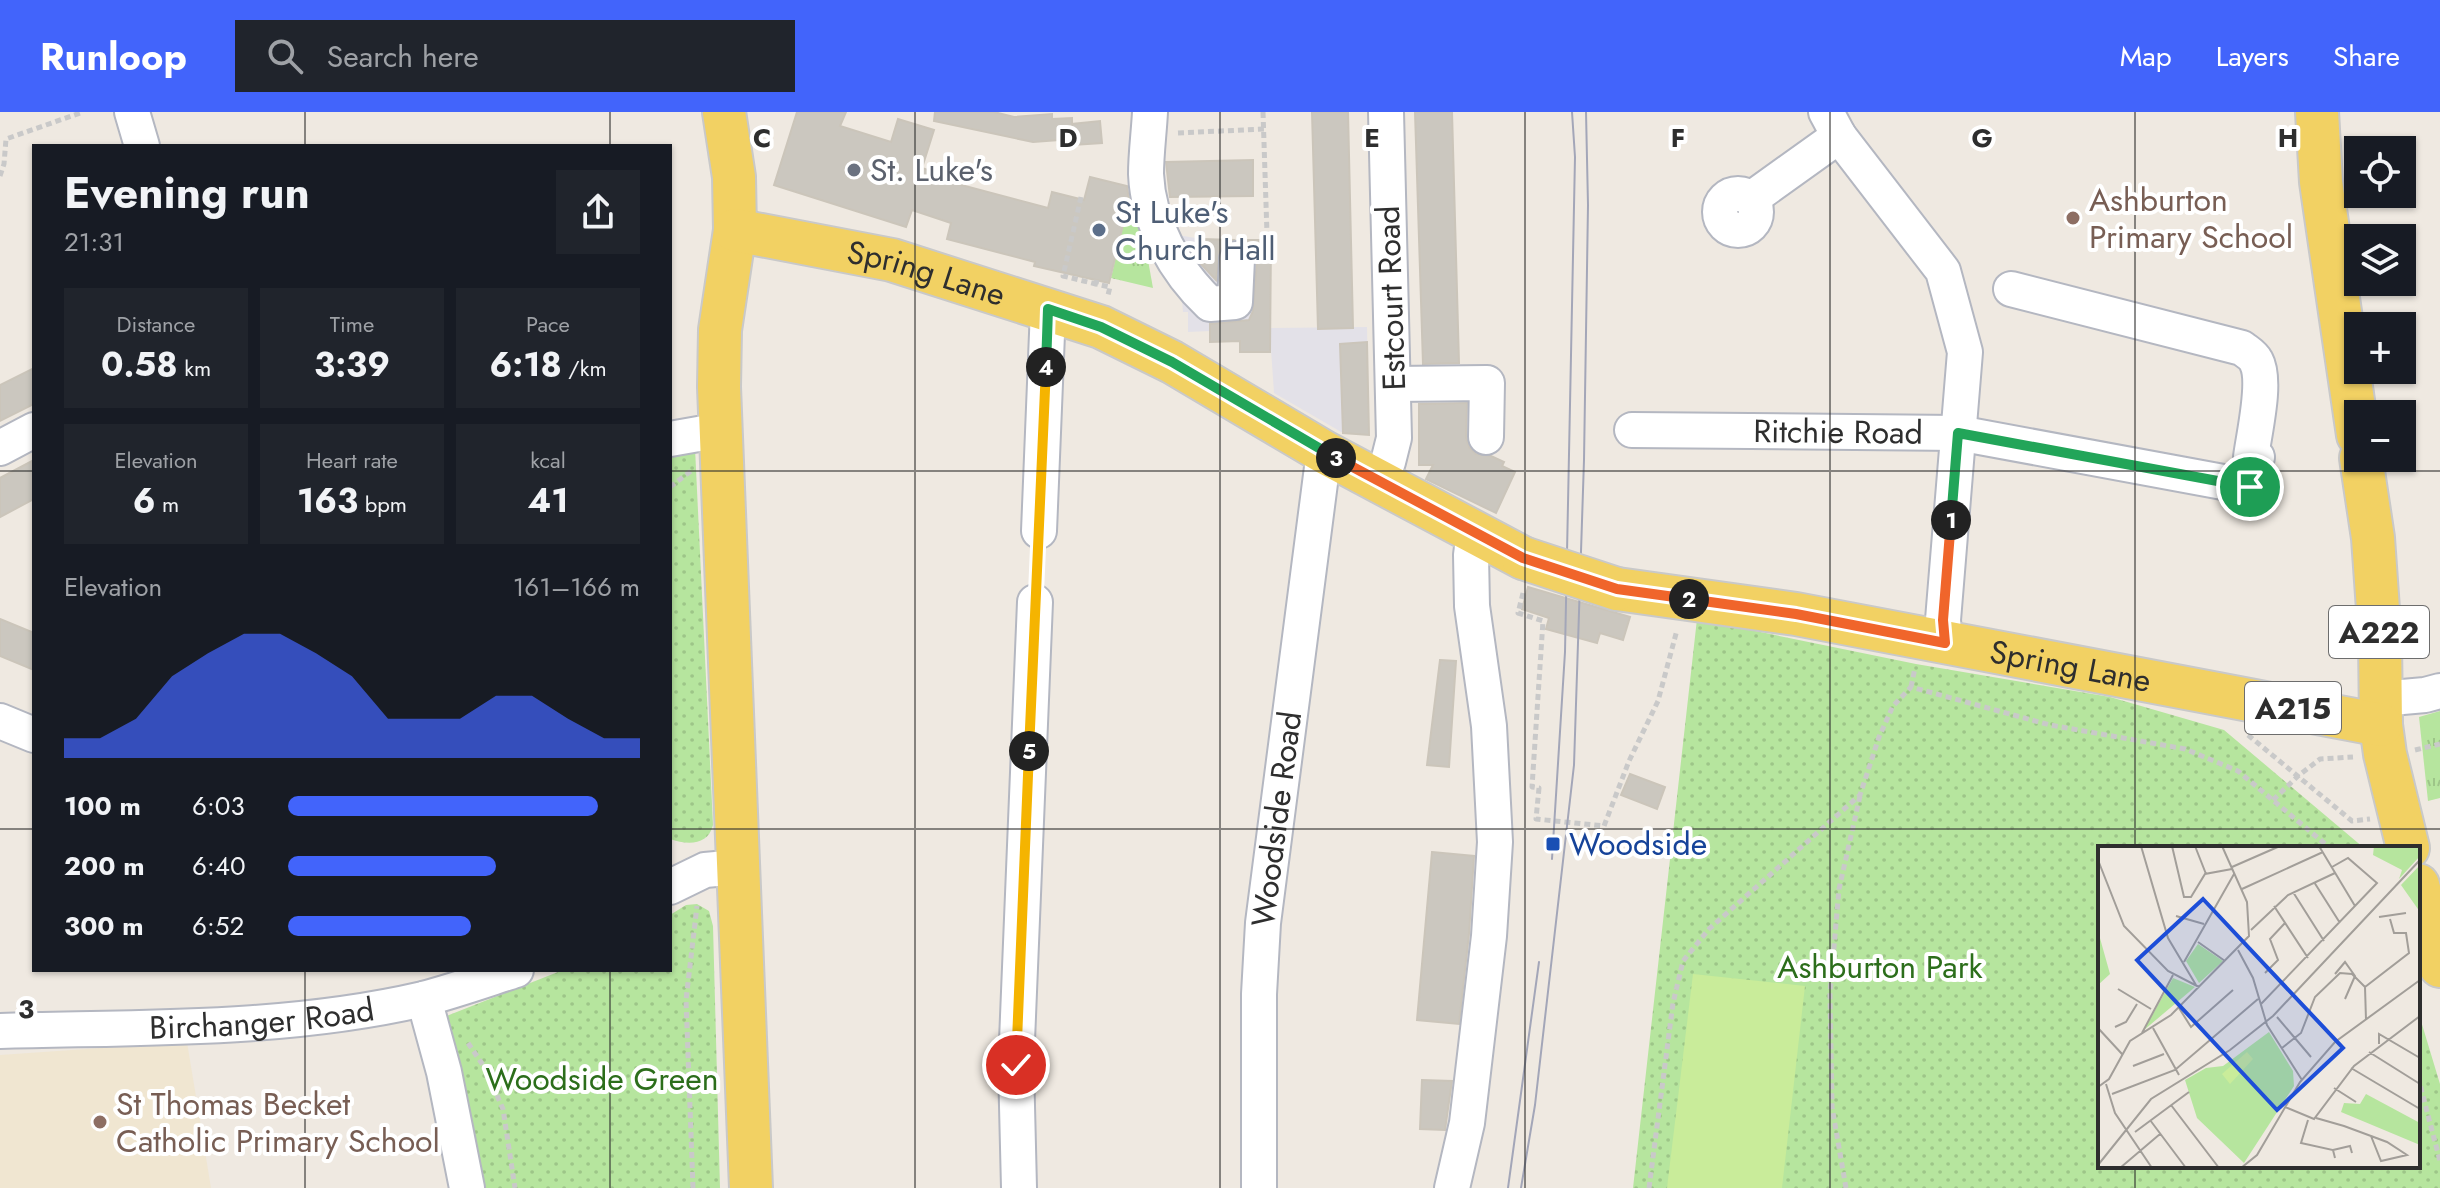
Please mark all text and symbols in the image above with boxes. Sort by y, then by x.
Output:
search box [235,20,795,92]
text: Runloop [40,29,187,84]
icon: search [263,34,307,78]
text: Search here [327,35,479,78]
text: Map [2120,36,2172,77]
text: Layers [2216,36,2289,77]
text: Share [2333,36,2400,77]
text: C [753,119,771,157]
text: D [1058,119,1078,157]
text: E [1364,119,1380,157]
text: F [1671,119,1685,157]
text: G [1971,119,1993,157]
text: H [2278,119,2298,157]
map controls [2344,136,2416,472]
button: locate [2344,136,2416,208]
place label: St. Luke's [870,147,993,193]
text: Evening run [64,161,310,225]
marker: St. Luke's [845,161,863,179]
button: share [556,170,640,254]
place label: Ashburton Primary School [2089,177,2293,260]
place label: St Luke's Church Hall [1115,189,1276,272]
street label: Estcourt Road [1365,205,1417,391]
marker: Ashburton Primary School [2064,209,2082,227]
marker: St Luke's Church Hall [1090,221,1108,239]
text: 21:31 [64,223,124,261]
button: layers [2344,224,2416,296]
street label: Spring Lane [843,229,1011,318]
text: Distance [117,308,195,340]
text: Time [330,308,374,340]
text: Pace [526,308,570,340]
button: + [2344,312,2416,384]
text: 0.58 [101,340,178,389]
text: 3:39 [314,340,390,389]
text: 6:18 [489,340,562,389]
pin: 4 [1026,347,1066,387]
text: 4 [1038,351,1054,383]
text: km [178,352,211,384]
text: /km [562,352,607,384]
button: − [2344,400,2416,472]
street label: Ritchie Road [1753,408,1923,456]
pin: 3 [1316,438,1356,478]
text: 3 [1329,442,1343,474]
text: Elevation [115,444,197,476]
text: Heart rate [306,444,398,476]
text: kcal [530,444,566,476]
pin [2216,453,2284,521]
icon: arrive [2228,465,2272,509]
text: 6 [133,476,155,525]
text: 163 [297,476,358,525]
text: 41 [527,476,569,525]
text: m [155,488,179,520]
text: bpm [358,488,407,520]
pin: 1 [1931,500,1971,540]
text: 1 [1945,504,1957,536]
text: Elevation [64,568,162,606]
text: 161–166 m [513,568,640,606]
pin: 2 [1669,579,1709,619]
text: 2 [1682,583,1696,615]
road number: A222 [2329,606,2429,658]
street label: Spring Lane [1986,628,2155,704]
road number: A215 [2245,682,2341,734]
street label: Woodside Road [1240,708,1313,930]
pin: 5 [1009,731,1049,771]
text: 5 [1022,735,1036,767]
text: 100 m [64,787,141,825]
text: 6:03 [192,787,245,825]
place label: Woodside [1569,821,1707,867]
marker: Woodside [1544,835,1562,853]
inset map [2098,846,2420,1168]
text: 200 m [64,847,145,885]
text: 6:40 [192,847,246,885]
text: 300 m [64,907,144,945]
text: 6:52 [192,907,244,945]
park label: Ashburton Park [1777,944,1984,990]
street label: Birchanger Road [149,986,377,1051]
text: 3 [18,990,34,1028]
pin [982,1031,1050,1099]
icon: check [994,1043,1038,1087]
park label: Woodside Green [486,1056,718,1102]
place label: St Thomas Becket Catholic Primary School [116,1081,440,1164]
marker: St Thomas Becket Catholic Primary School [91,1113,109,1131]

